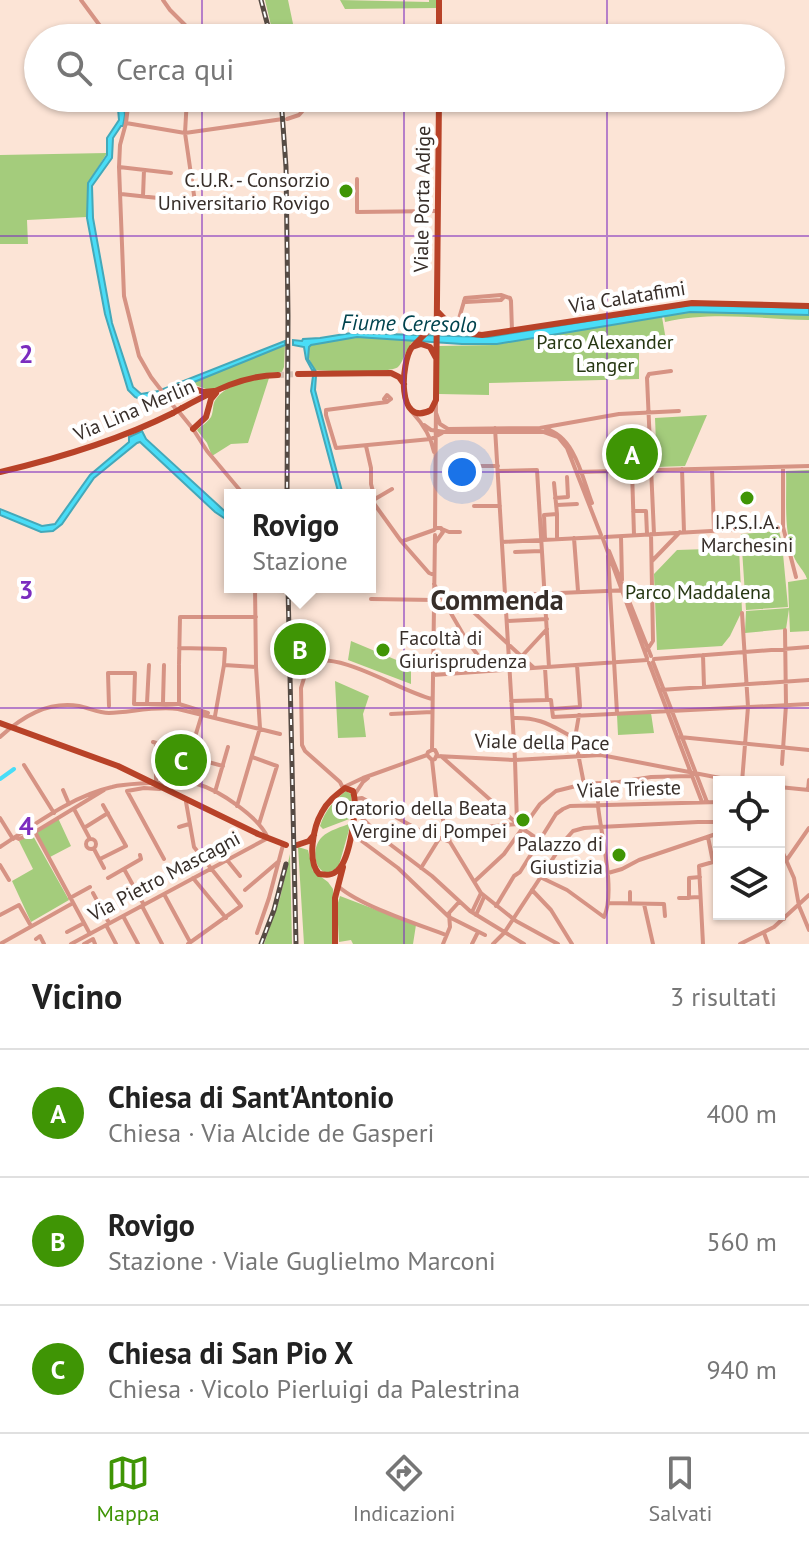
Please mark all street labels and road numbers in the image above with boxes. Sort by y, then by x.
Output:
street label: Viale Porta Adige [408,125,436,274]
street label: Via Calatafimi [566,275,687,319]
street label: Via Lina Merlin [69,373,198,448]
street label: Viale della Pace [473,728,610,756]
street label: Viale Trieste [576,774,681,804]
street label: Via Pietro Mascagni [83,825,244,927]

